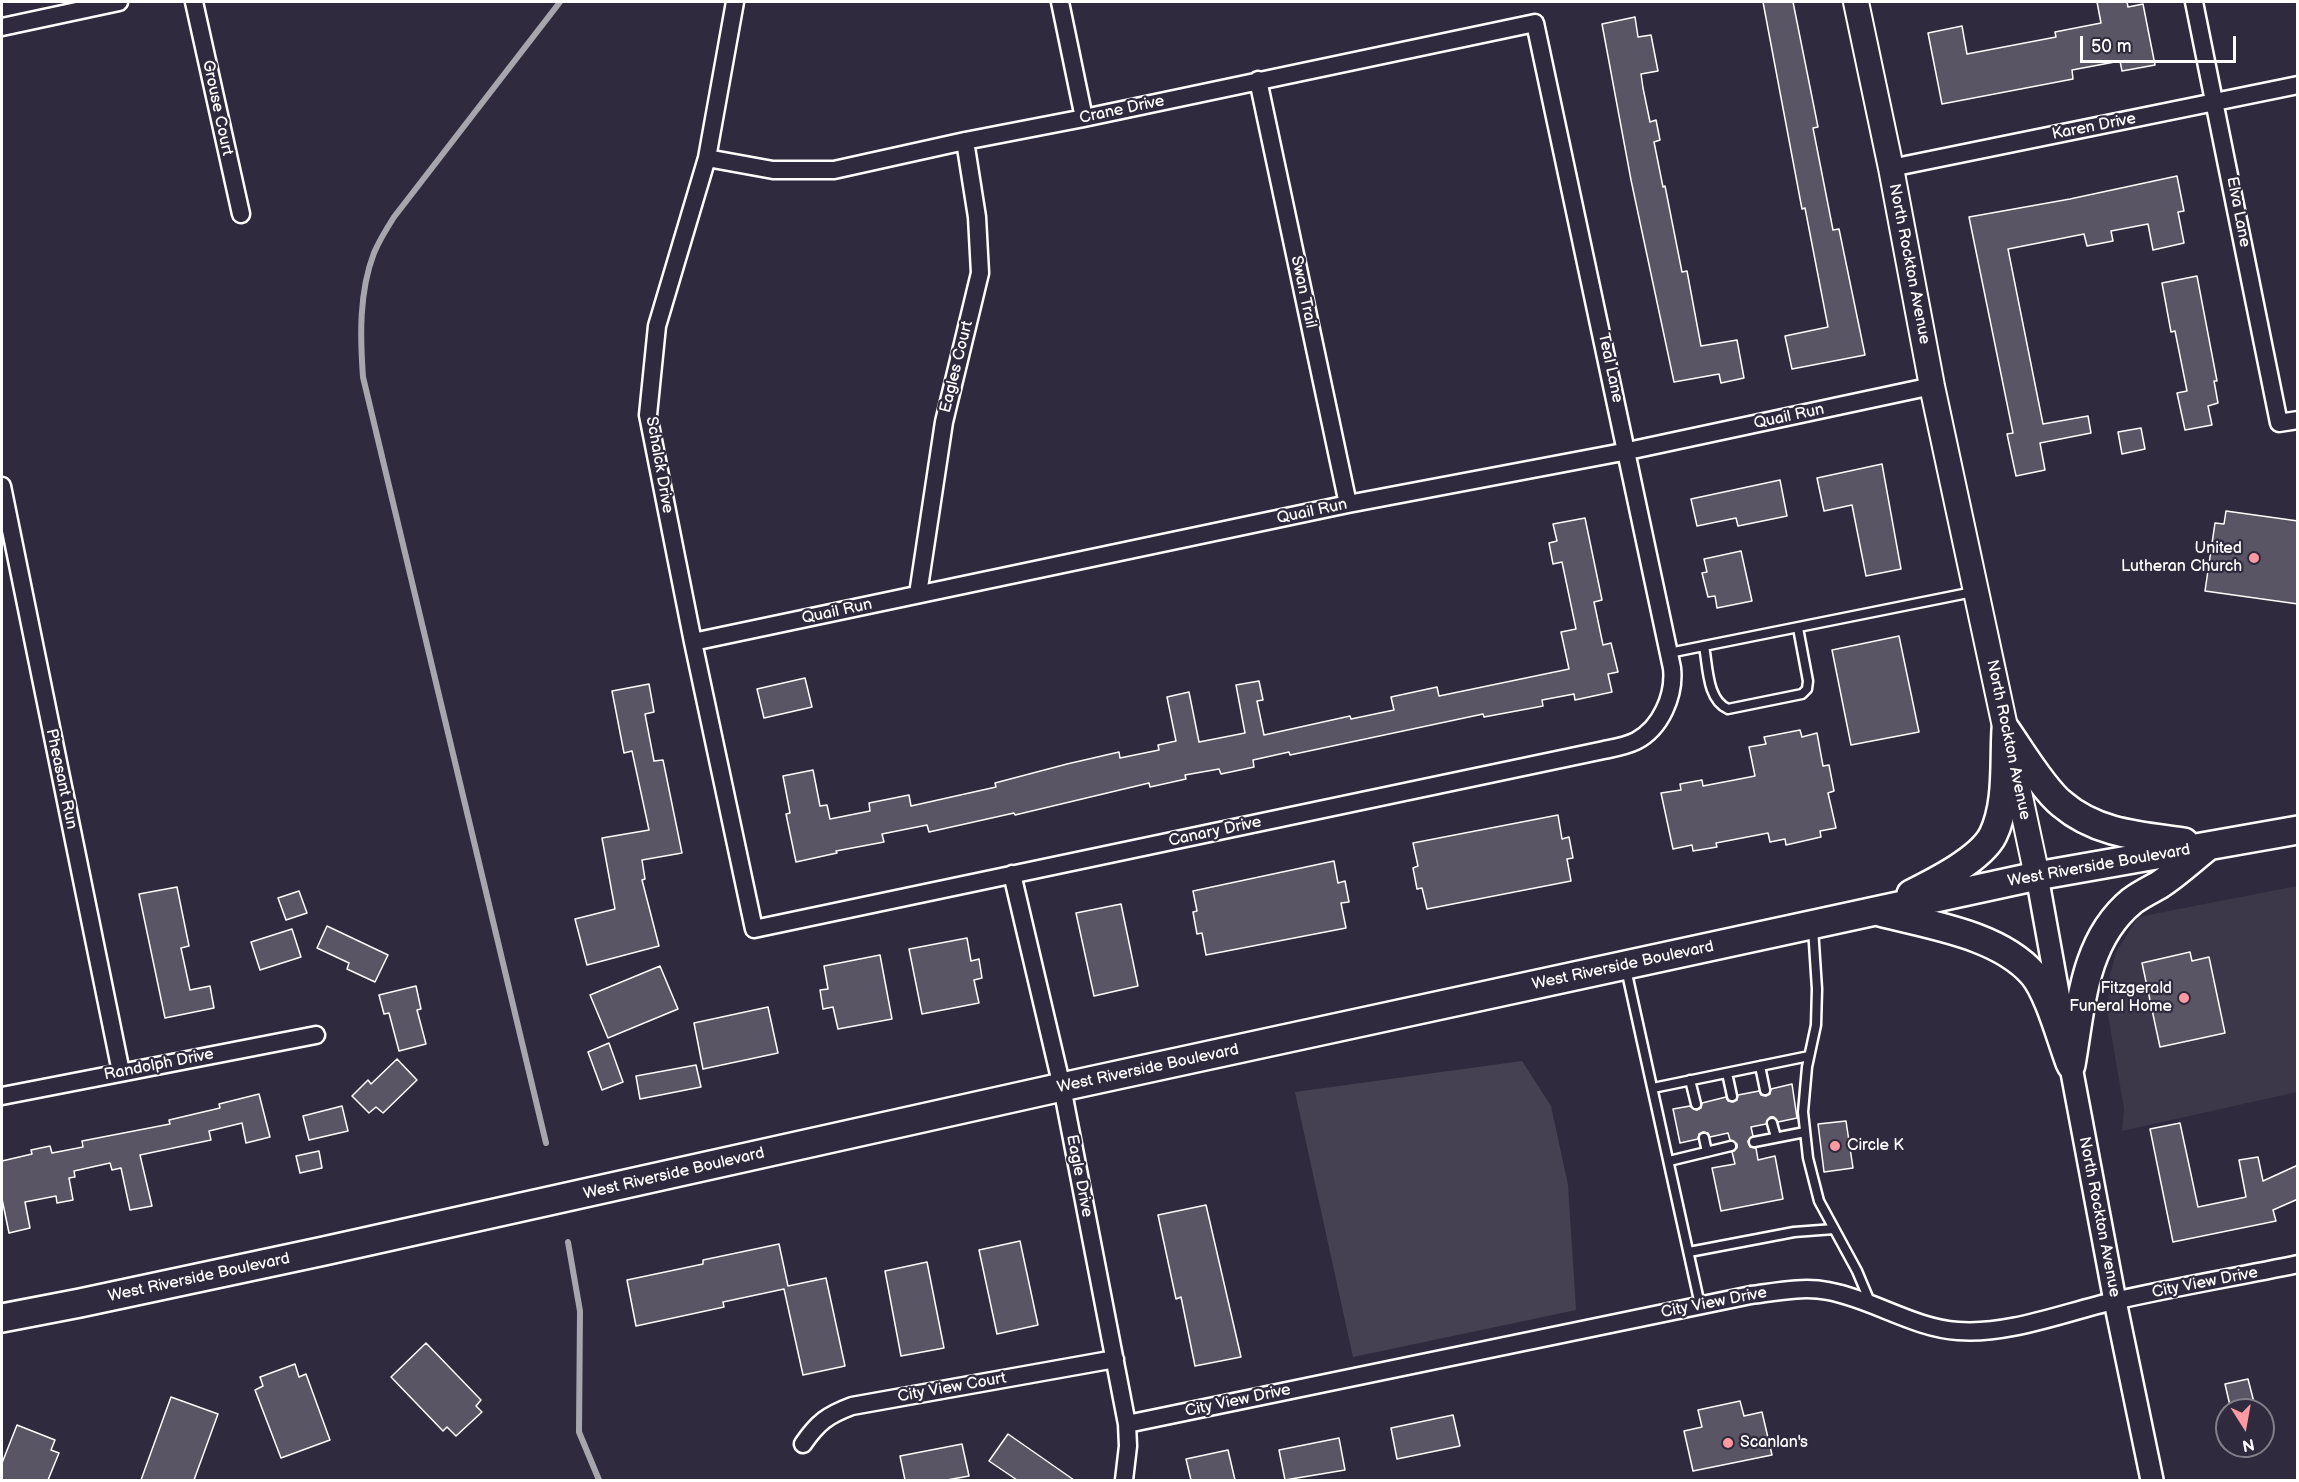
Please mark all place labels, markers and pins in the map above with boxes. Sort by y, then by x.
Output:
place label: United Lutheran Church [2121,539,2242,577]
marker: United Lutheran Church [2247,551,2261,565]
place label: Fitzgerald Funeral Home [2069,979,2172,1017]
marker: Fitzgerald Funeral Home [2177,991,2191,1005]
place label: Circle K [1847,1136,1904,1156]
marker: Circle K [1828,1139,1842,1153]
place label: Scanlan's [1740,1433,1808,1453]
marker: Scanlan's [1721,1436,1735,1450]

